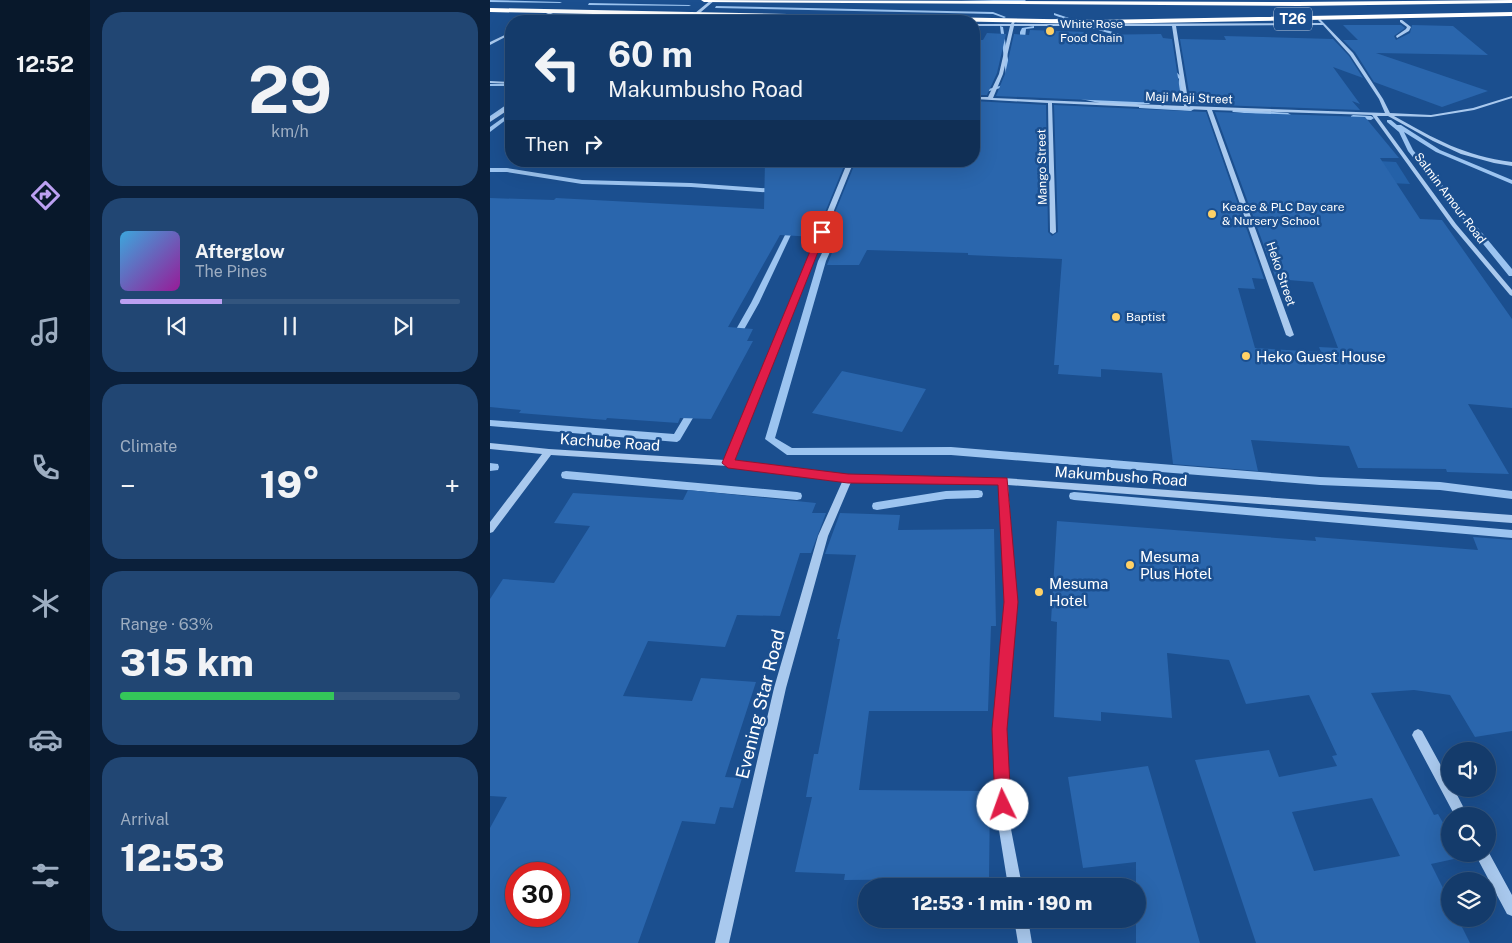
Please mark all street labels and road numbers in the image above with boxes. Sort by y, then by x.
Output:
road number: T26 [1274,8,1312,30]
street label: Maji Maji Street [1145,89,1233,107]
street label: Mango Street [1034,129,1050,205]
street label: Salmin Amour Road [1411,150,1489,246]
street label: Heko Street [1263,240,1299,308]
street label: Kachube Road [559,430,661,454]
street label: Makumbusho Road [1054,463,1188,489]
street label: Evening Star Road [731,627,789,781]

